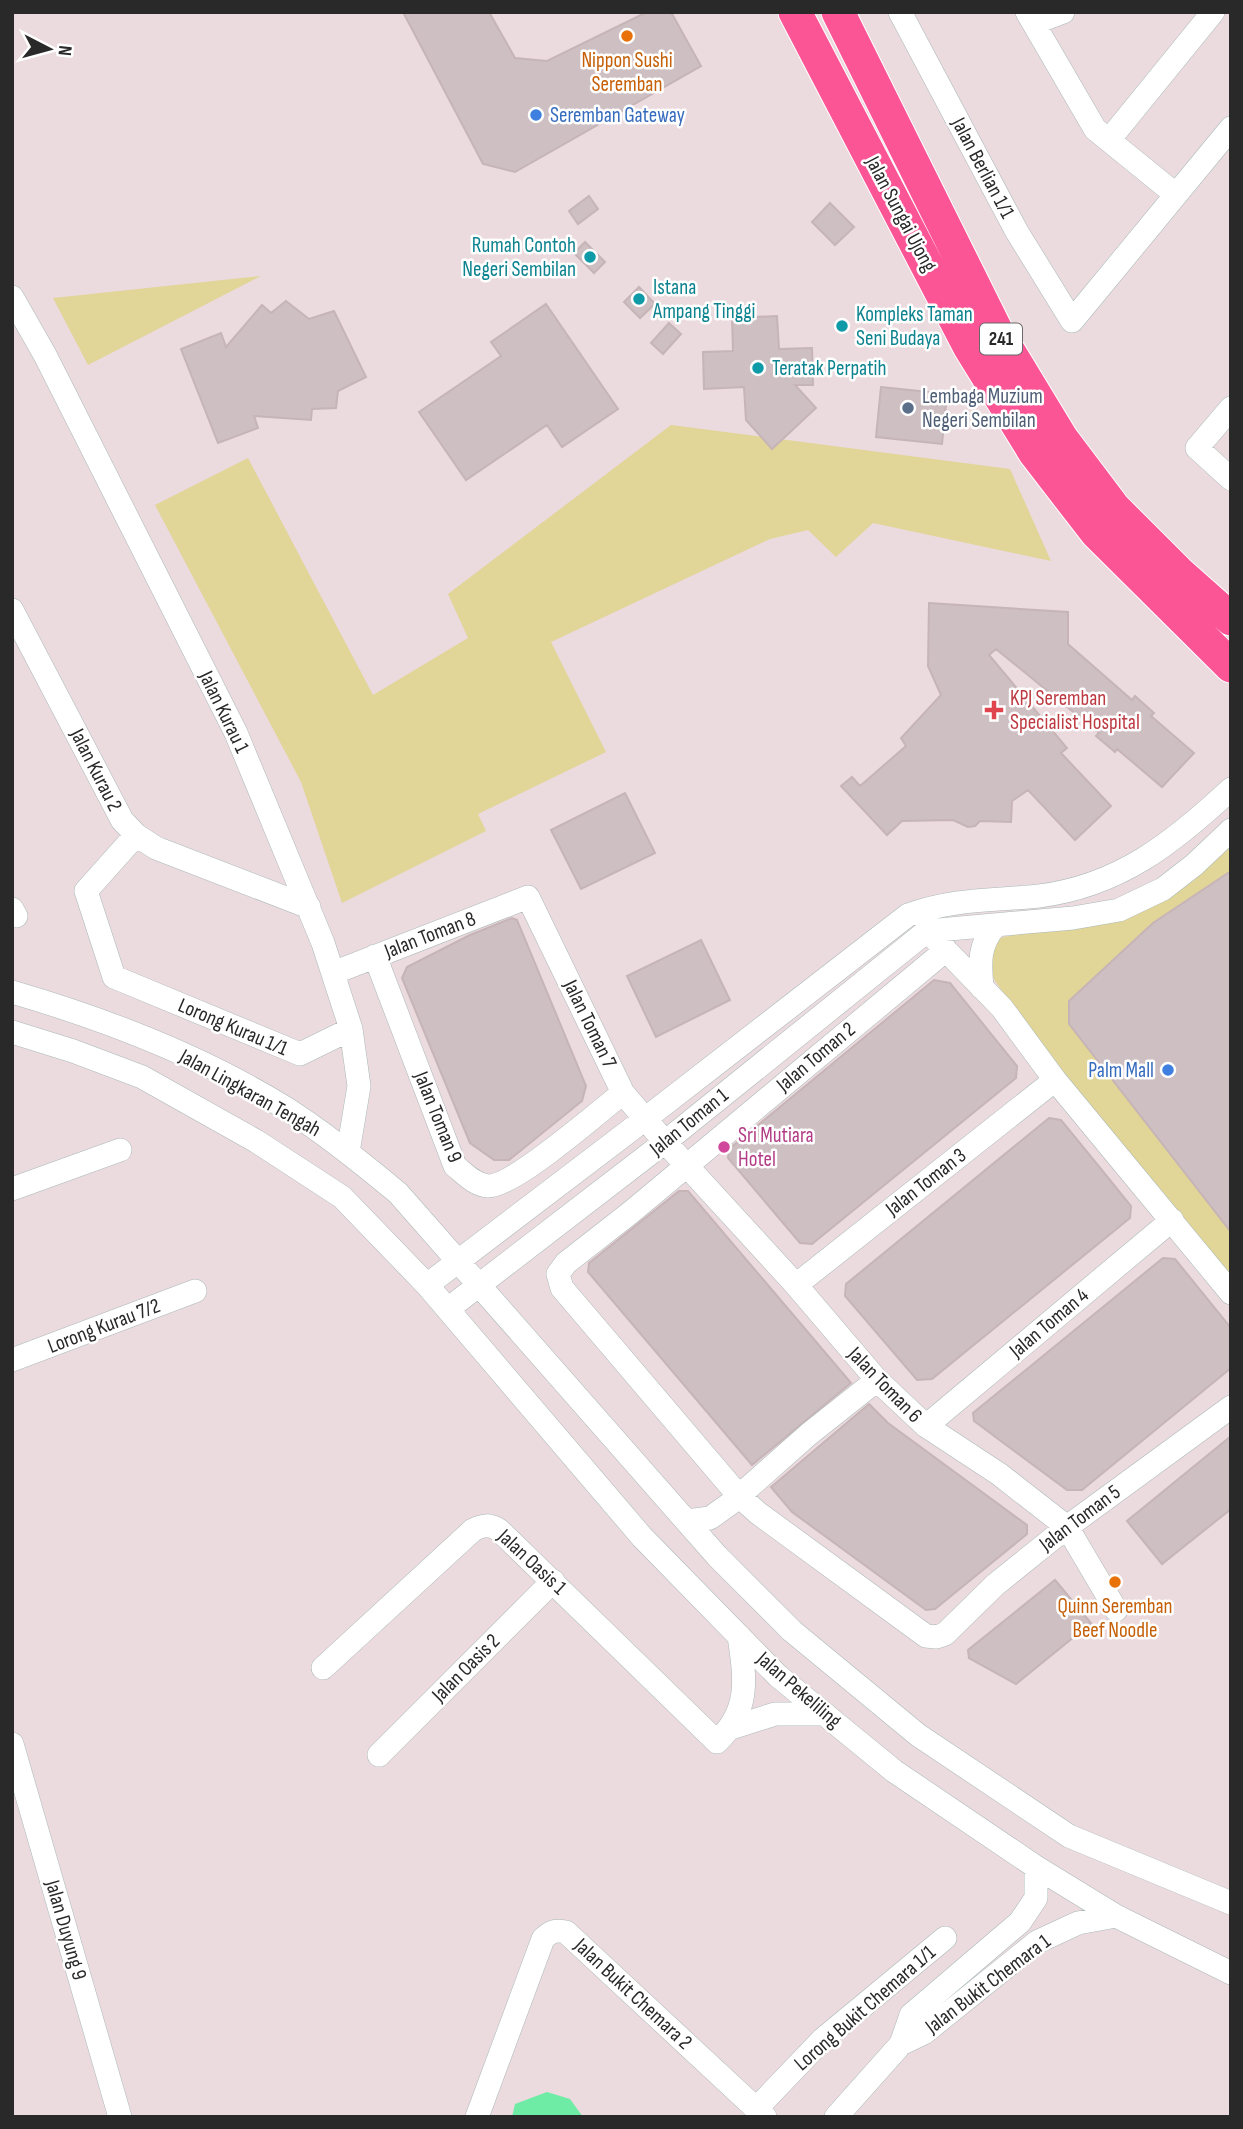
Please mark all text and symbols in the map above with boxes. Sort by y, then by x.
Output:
north arrow [14,14,84,84]
marker: Nippon Sushi Seremban [619,28,635,44]
text: N [52,44,76,57]
place label: Nippon Sushi Seremban [581,48,673,97]
place label: Seremban Gateway [550,103,685,128]
marker: Seremban Gateway [528,107,544,123]
street label: Jalan Berlian 1/1 [946,113,1020,223]
street label: Jalan Sungai Ujong [860,151,942,276]
place label: Rumah Contoh Negeri Sembilan [462,233,576,282]
marker: Rumah Contoh Negeri Sembilan [582,249,598,265]
place label: Istana Ampang Tinggi [652,275,755,324]
marker: Istana Ampang Tinggi [631,291,647,307]
place label: Kompleks Taman Seni Budaya [856,302,973,351]
marker: Kompleks Taman Seni Budaya [834,318,850,334]
road number: 241 [980,324,1022,354]
place label: Teratak Perpatih [772,356,887,381]
marker: Teratak Perpatih [750,360,766,376]
place label: Lembaga Muzium Negeri Sembilan [922,384,1043,433]
marker: Lembaga Muzium Negeri Sembilan [900,400,916,416]
street label: Jalan Kurau 1 [193,666,255,758]
place label: KPJ Seremban Specialist Hospital [1010,686,1140,735]
marker: KPJ Seremban Specialist Hospital [984,700,1004,720]
street label: Jalan Kurau 2 [64,724,127,815]
street label: Jalan Toman 8 [380,906,479,964]
street label: Jalan Toman 7 [558,975,622,1073]
street label: Lorong Kurau 1/1 [175,993,292,1062]
street label: Jalan Toman 2 [771,1017,860,1098]
street label: Jalan Lingkaran Tengah [174,1043,325,1142]
place label: Palm Mall [1088,1058,1154,1083]
marker: Palm Mall [1160,1062,1176,1078]
street label: Jalan Toman 9 [408,1067,468,1166]
street label: Jalan Toman 1 [644,1082,734,1162]
place label: Sri Mutiara Hotel [738,1123,814,1172]
marker: Sri Mutiara Hotel [716,1139,732,1155]
street label: Jalan Toman 3 [880,1143,971,1222]
street label: Jalan Toman 4 [1004,1283,1094,1364]
street label: Lorong Kurau 7/2 [44,1293,164,1359]
street label: Jalan Toman 6 [842,1341,927,1428]
street label: Jalan Toman 5 [1034,1479,1125,1557]
street label: Jalan Oasis 1 [492,1523,572,1600]
marker: Quinn Seremban Beef Noodle [1107,1574,1123,1590]
place label: Quinn Seremban Beef Noodle [1057,1594,1173,1643]
street label: Jalan Oasis 2 [426,1629,505,1708]
street label: Jalan Pekeliling [751,1646,846,1734]
street label: Jalan Duyung 9 [40,1876,92,1983]
street label: Jalan Bukit Chemara 1 [920,1928,1056,2040]
street label: Jalan Bukit Chemara 2 [568,1933,697,2055]
street label: Lorong Bukit Chemara 1/1 [789,1940,941,2076]

